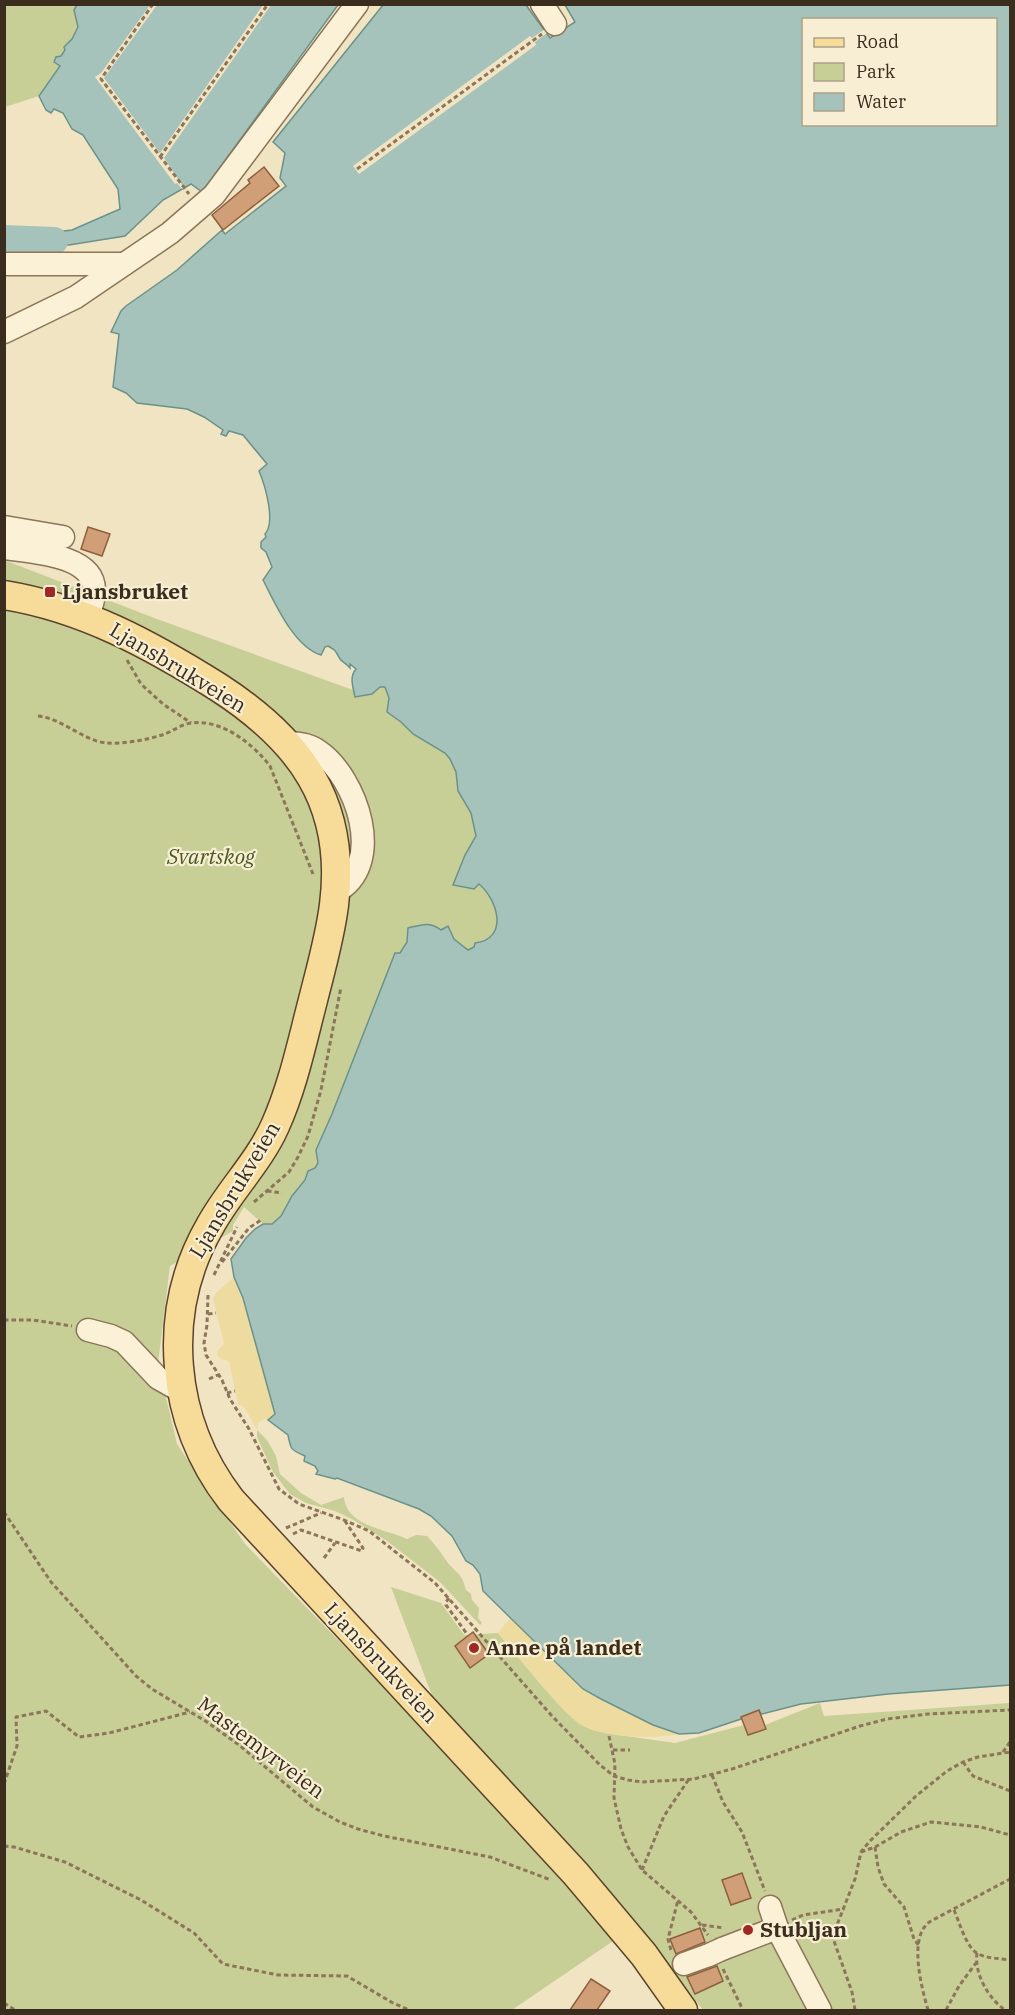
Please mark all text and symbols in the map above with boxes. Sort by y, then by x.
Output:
legend [802,18,997,126]
text: Road [856,30,899,53]
text: Park [856,60,896,83]
text: Water [856,90,906,113]
place label: Ljansbruket [62,577,188,605]
marker: Ljansbruket [43,585,57,599]
street label: Ljansbrukveien [105,615,252,719]
park label: Svartskog [166,842,256,870]
street label: Ljansbrukveien [182,1116,286,1263]
street label: Ljansbrukveien [319,1596,445,1729]
place label: Anne på landet [486,1633,642,1661]
marker: Anne på landet [467,1641,481,1655]
street label: Mastemyrveien [192,1690,331,1804]
place label: Stubljan [760,1915,847,1943]
marker: Stubljan [741,1923,755,1937]

